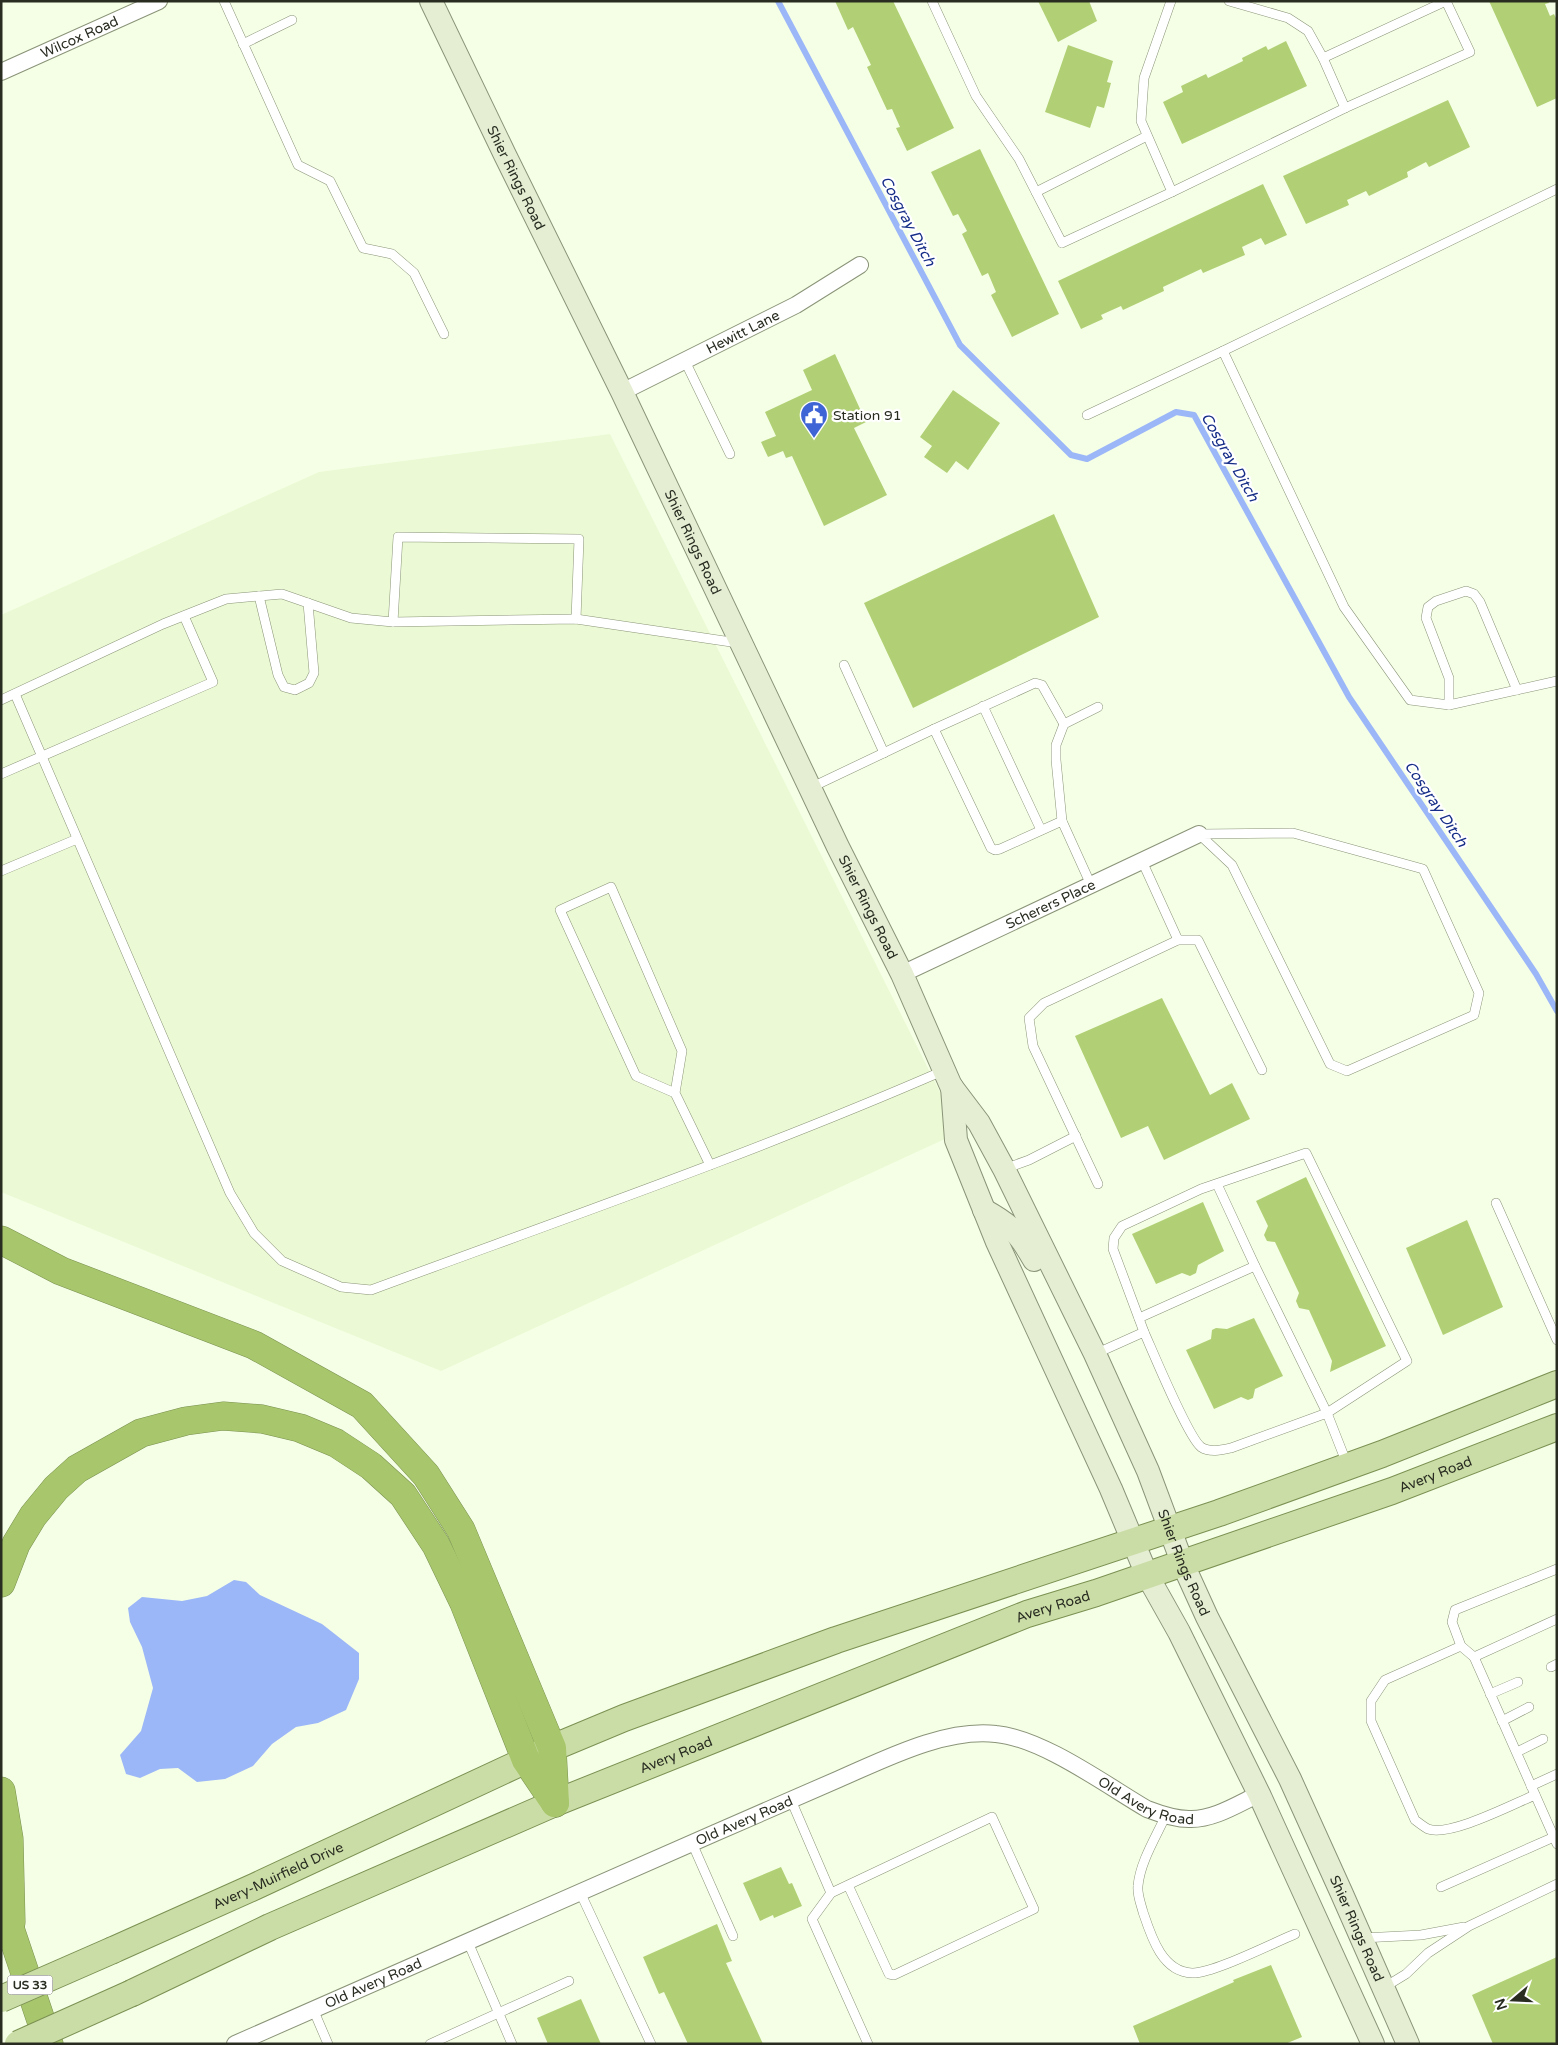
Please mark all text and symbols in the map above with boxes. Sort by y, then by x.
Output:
street label: Wilcox Road [38,12,121,62]
street label: Shier Rings Road [484,123,549,232]
water label: Cosgray Ditch [877,173,940,270]
street label: Hewitt Lane [703,306,782,357]
public building icon: Station 91 [799,400,829,439]
place label: Station 91 [833,407,901,424]
water label: Cosgray Ditch [1197,409,1263,505]
street label: Shier Rings Road [661,487,725,597]
water label: Cosgray Ditch [1401,758,1472,851]
street label: Shier Rings Road [835,852,901,962]
street label: Scherers Place [1003,876,1098,933]
street label: Avery Road [1396,1452,1474,1496]
street label: Shier Rings Road [1155,1507,1214,1618]
street label: Avery Road [1013,1587,1092,1626]
street label: Avery Road [637,1732,715,1777]
street label: Old Avery Road [1095,1772,1194,1828]
street label: Old Avery Road [693,1792,795,1849]
street label: Avery-Muirfield Drive [210,1838,346,1913]
street label: Shier Rings Road [1326,1873,1388,1984]
street label: Old Avery Road [322,1954,424,2012]
north arrow [1488,1975,1538,2025]
road number: US 33 [8,1976,52,1994]
text: N [1491,1996,1511,2012]

